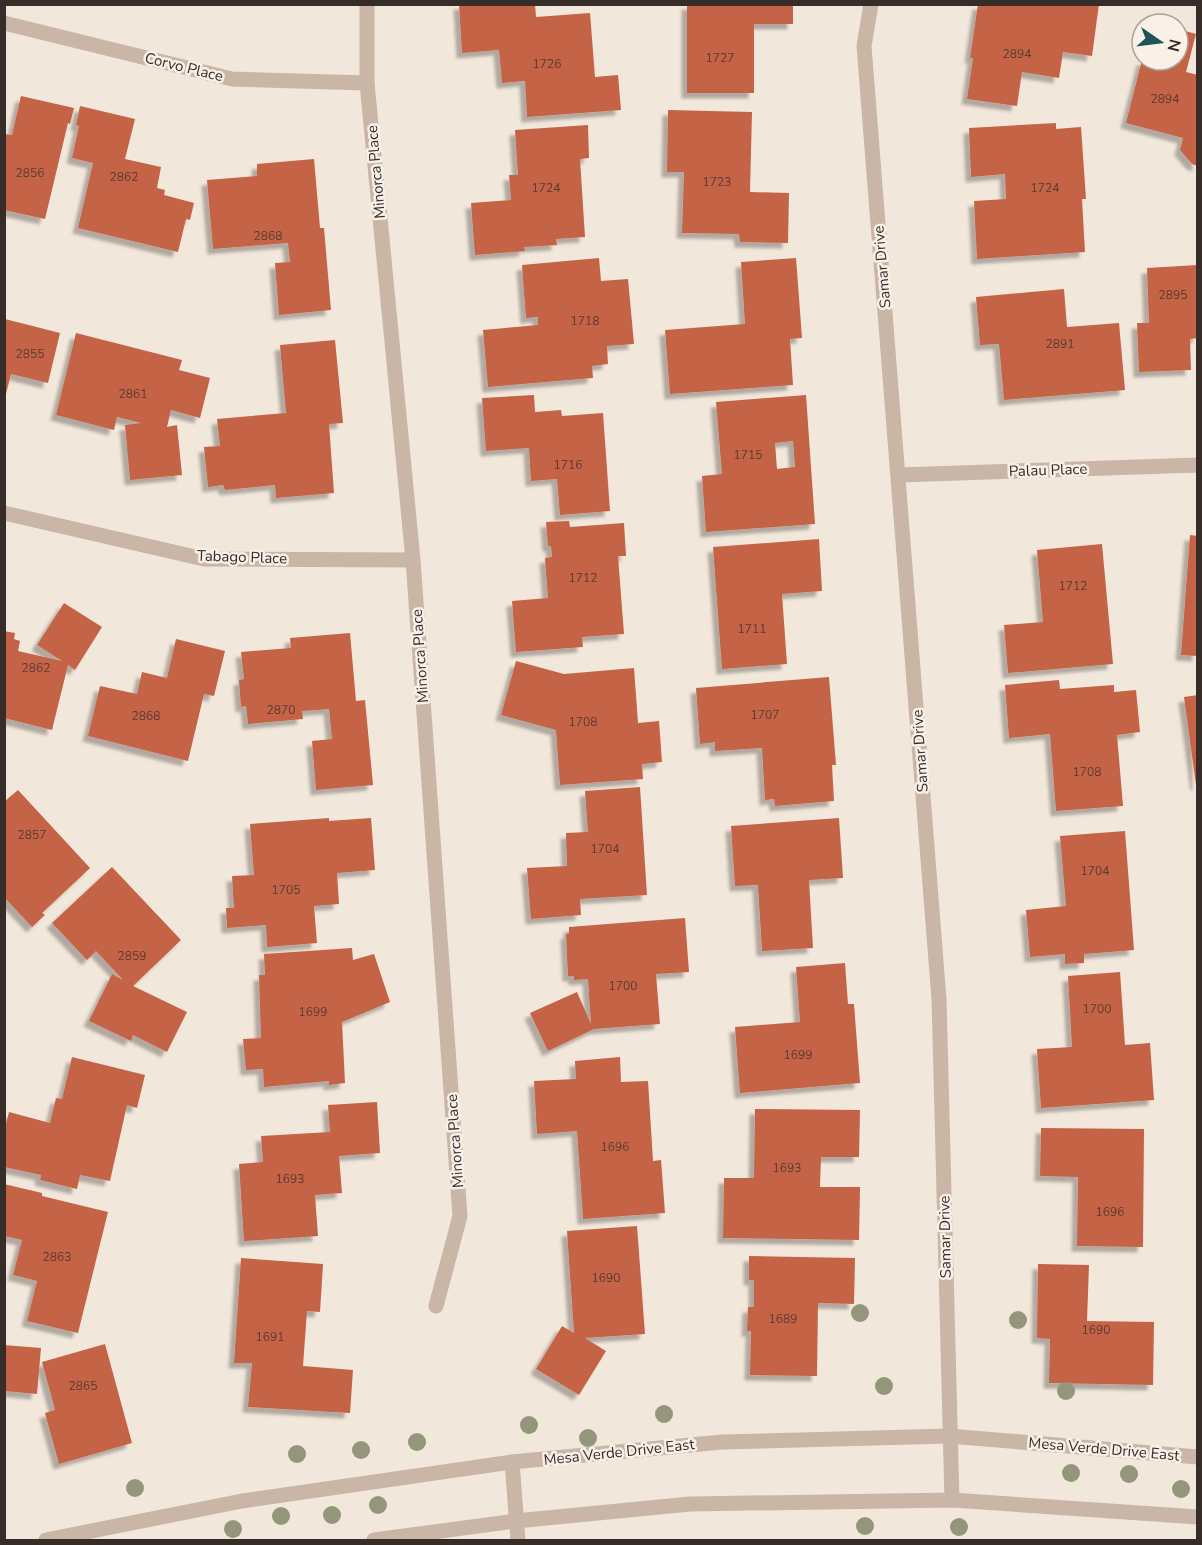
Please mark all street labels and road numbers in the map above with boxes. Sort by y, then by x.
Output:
street label: Corvo Place [143,48,225,86]
street label: Minorca Place [362,124,390,220]
street label: Samar Drive [868,225,896,309]
street label: Palau Place [1008,459,1088,481]
street label: Tabago Place [197,545,287,569]
street label: Minorca Place [407,609,433,703]
street label: Samar Drive [907,709,933,793]
street label: Minorca Place [442,1094,468,1188]
street label: Samar Drive [934,1195,956,1279]
street label: Mesa Verde Drive East [1028,1432,1181,1466]
street label: Mesa Verde Drive East [543,1434,696,1470]

